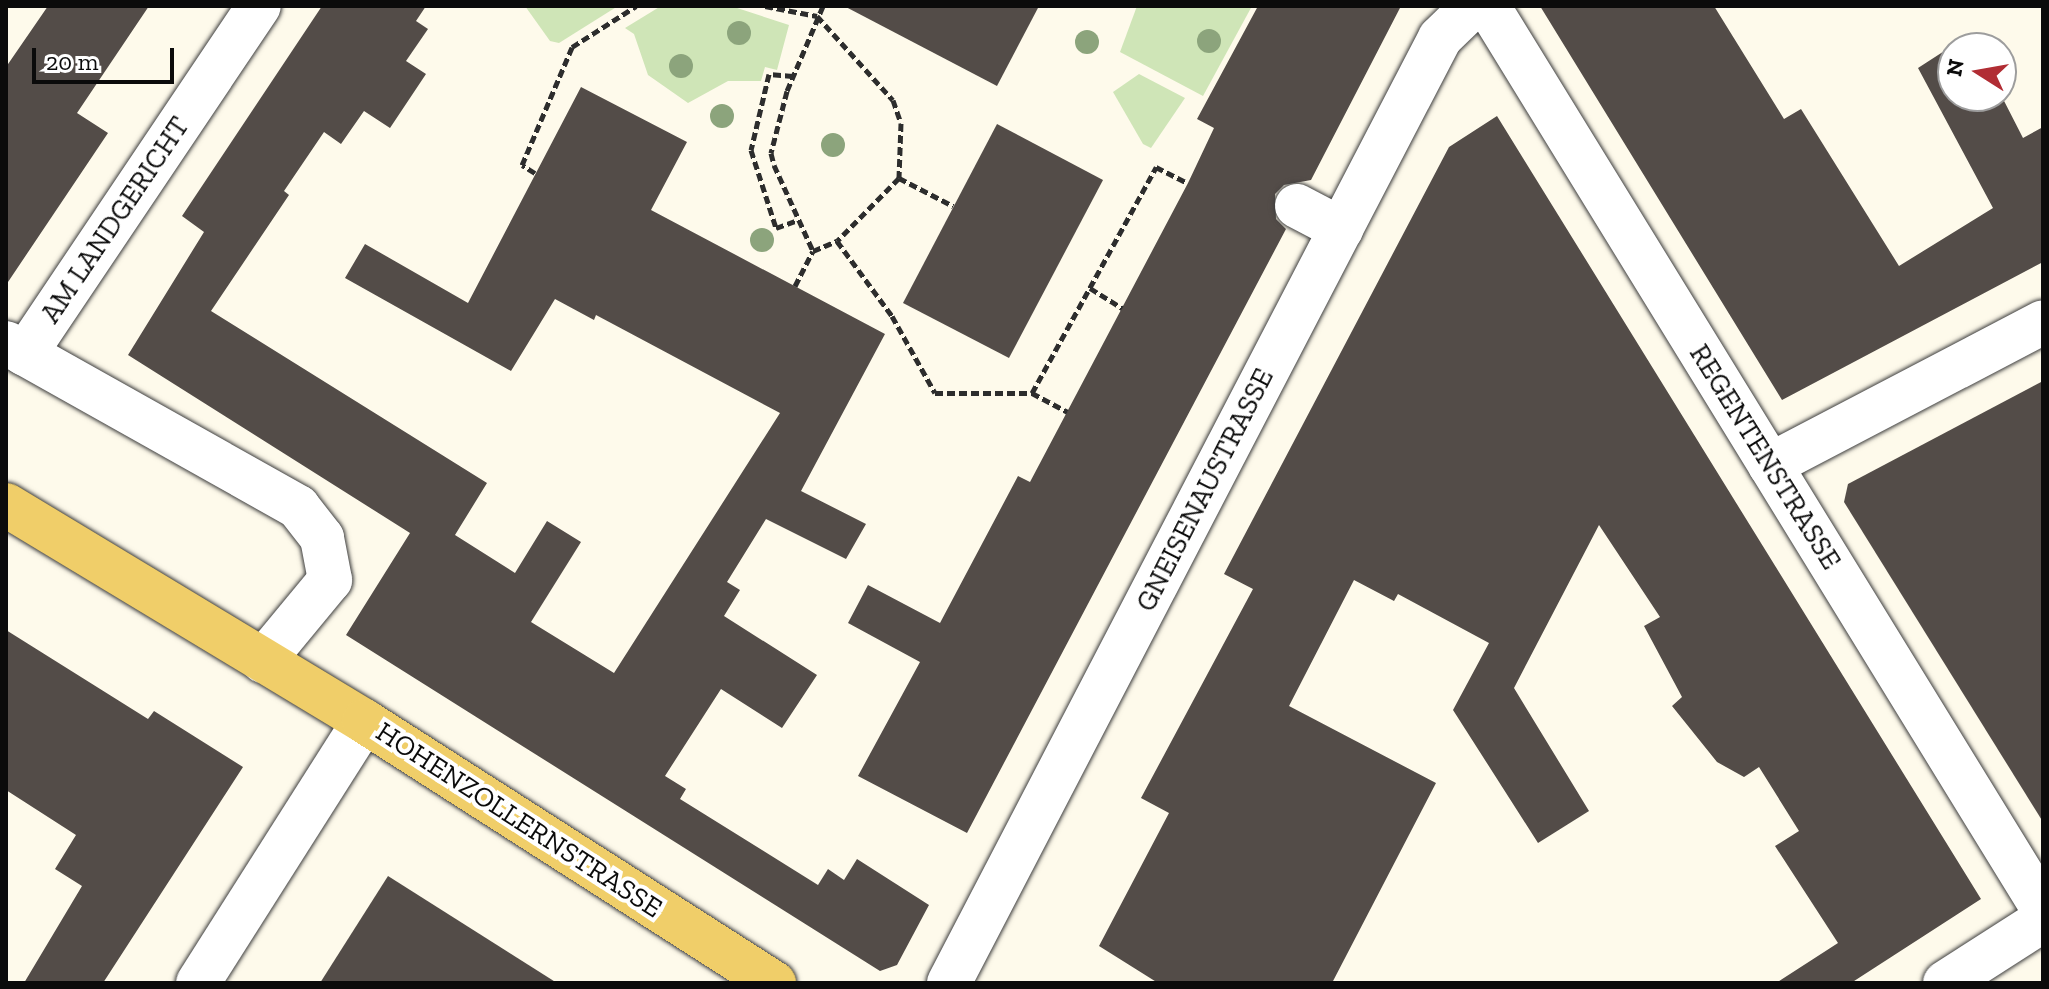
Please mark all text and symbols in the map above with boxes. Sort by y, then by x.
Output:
scale bar [36,32,178,82]
north arrow [1937,32,2017,112]
text: 20 m [46,47,98,76]
text: N [1940,57,1970,79]
street label: AM LANDGERICHT [34,111,196,329]
street label: REGENTENSTRASSE [1682,338,1848,576]
street label: GNEISENAUSTRASSE [1129,363,1281,617]
street label: HOHENZOLLERNSTRASSE [370,715,668,925]

